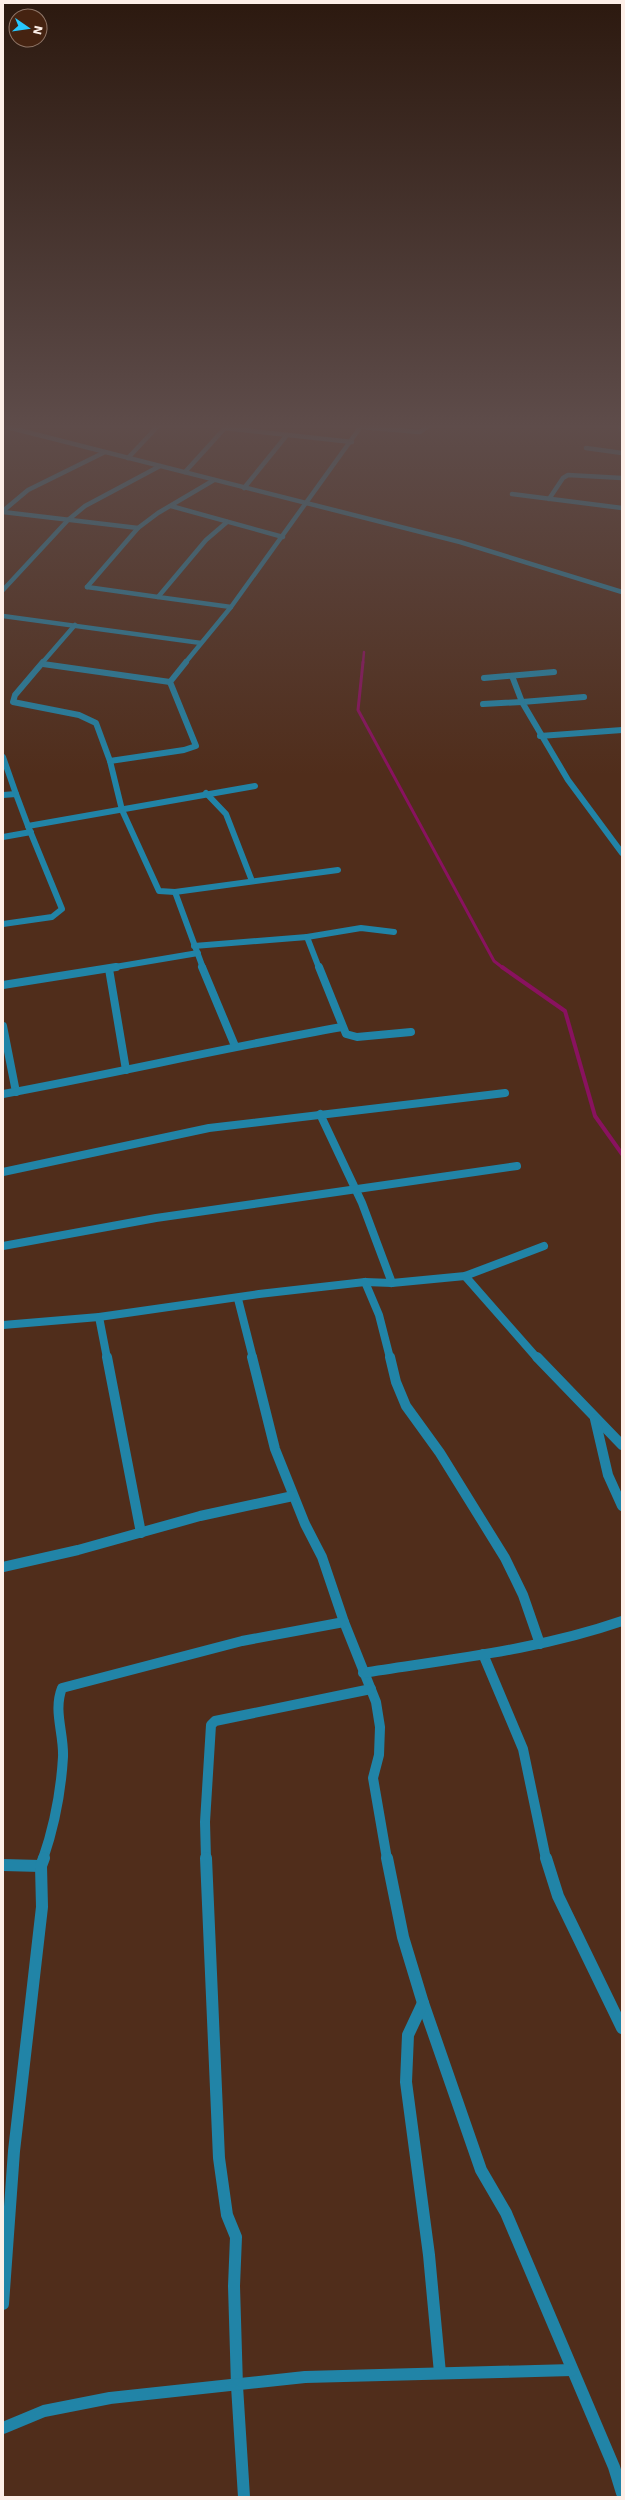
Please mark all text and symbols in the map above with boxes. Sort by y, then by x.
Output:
north arrow [8,8,48,48]
text: N [30,24,45,36]

